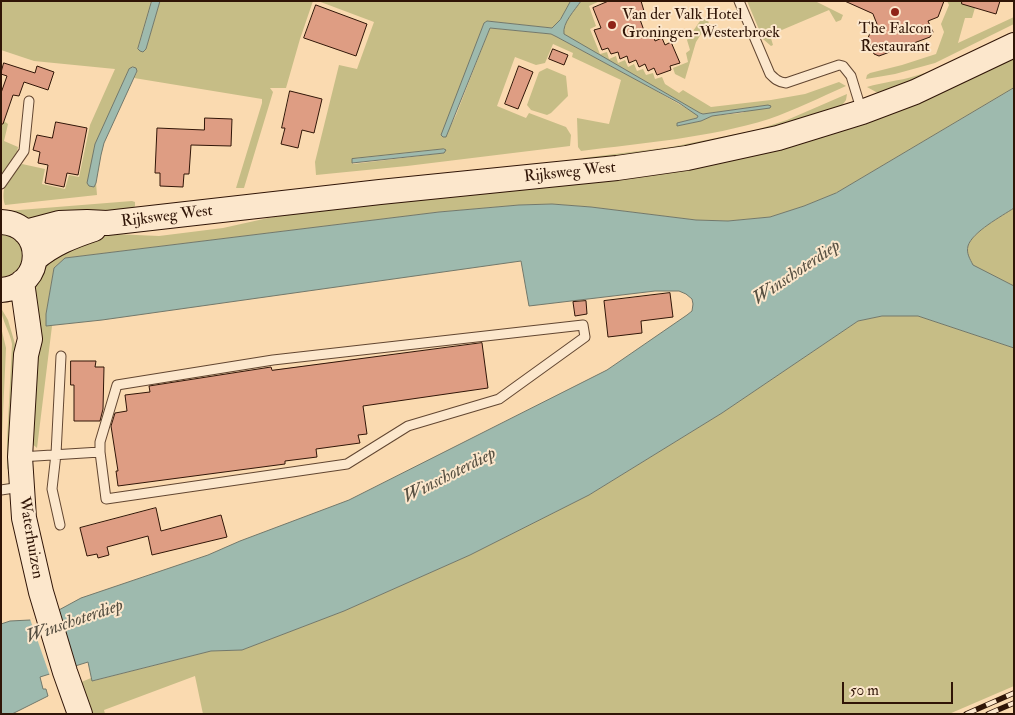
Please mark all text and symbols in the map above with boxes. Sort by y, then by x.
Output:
place label: Van der Valk Hotel Groningen-Westerbroek [622,6,780,44]
marker: The Falcon Restaurant [889,6,901,18]
marker: Van der Valk Hotel Groningen-Westerbroek [606,19,618,31]
place label: The Falcon Restaurant [859,20,931,58]
street label: Rijksweg West [523,159,617,187]
street label: Rijksweg West [120,202,214,232]
water label: Winschoterdiep [749,236,845,310]
water label: Winschoterdiep [400,443,500,509]
street label: Waterhuizen [13,496,47,580]
water label: Winschoterdiep [24,595,126,649]
scale bar [845,672,956,704]
text: 50 m [850,681,879,700]

